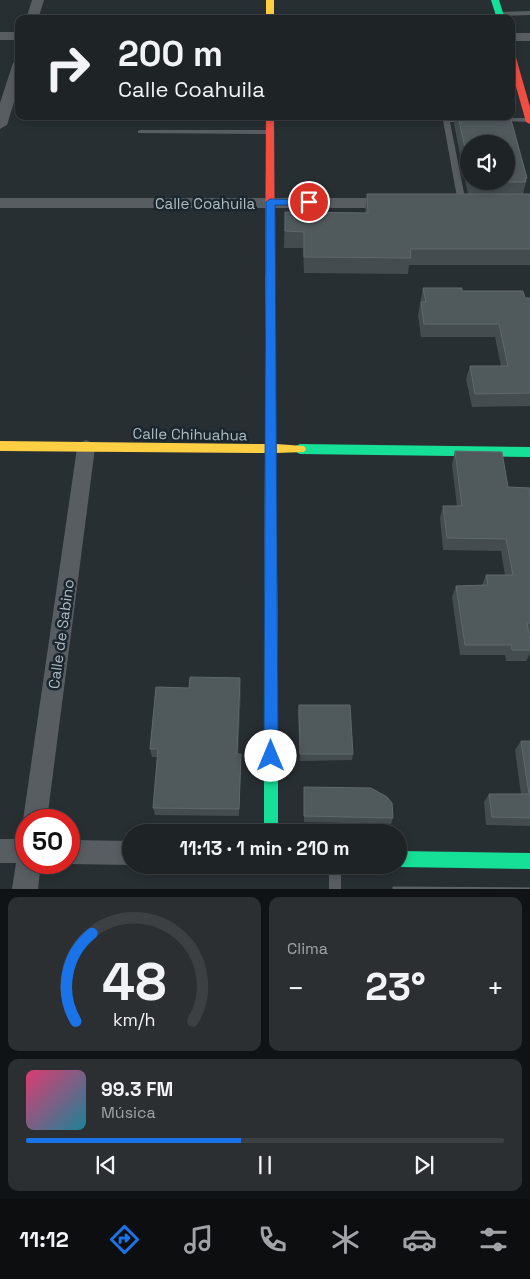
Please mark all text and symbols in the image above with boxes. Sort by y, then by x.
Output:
text: 200 m [118,32,223,76]
icon: right [35,35,100,100]
text: Calle Coahuila [118,75,265,103]
map controls [460,135,515,190]
button: sound [460,135,515,190]
pin [288,181,330,223]
icon: arrive [295,188,323,216]
street label: Calle Coahuila [155,194,255,213]
street label: Calle Chihuahua [133,424,248,445]
street label: Calle de Sabino [44,578,78,690]
position arrow [244,729,296,781]
speed limit sign: 50 [15,809,80,874]
text: 11:13 · 1 min · 210 m [179,836,350,861]
text: Clima [287,938,328,959]
text: 48 [102,949,167,1015]
text: 23° [365,963,426,1011]
text: − [287,970,304,1006]
text: + [487,970,504,1006]
text: km/h [113,1008,156,1031]
text: 99.3 FM [101,1077,173,1102]
text: Música [101,1102,156,1123]
icon: previous [92,1151,120,1179]
icon: pause [251,1151,279,1179]
icon: next [410,1151,438,1179]
icon: directions [107,1222,142,1257]
icon: music [181,1222,216,1257]
icon: phone [255,1222,290,1257]
icon: climate [328,1222,363,1257]
icon: car [402,1222,437,1257]
icon: filters [476,1222,511,1257]
text: 11:12 [19,1225,69,1253]

